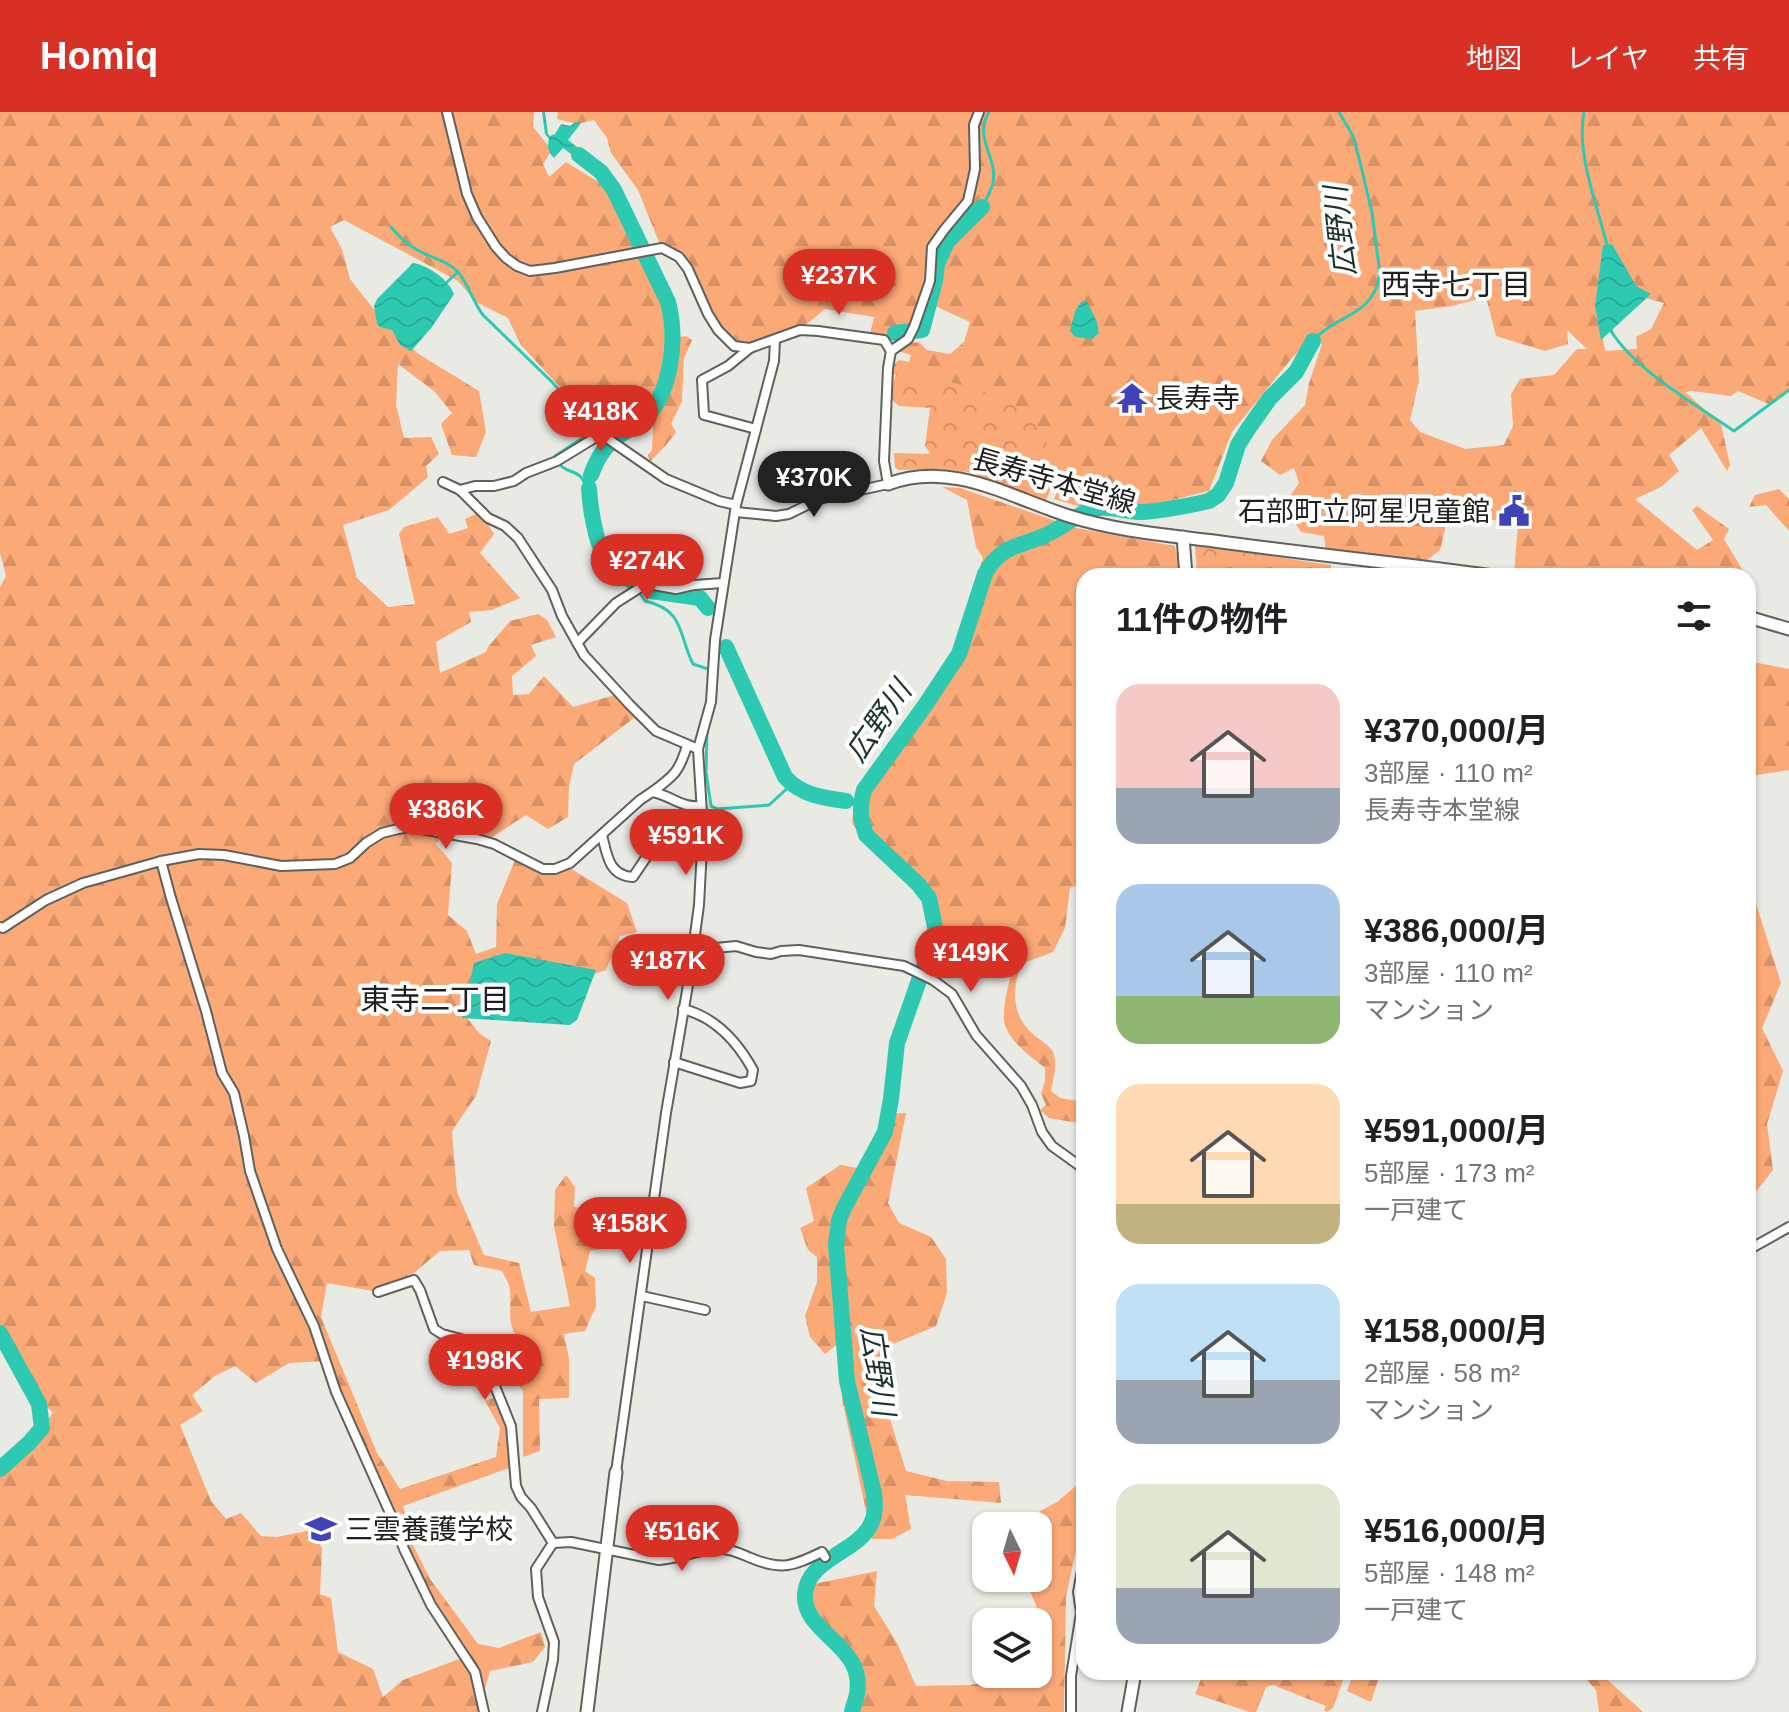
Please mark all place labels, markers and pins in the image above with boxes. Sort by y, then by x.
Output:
pin: ¥237K [783,249,895,317]
temple icon: 長寿寺 [1115,381,1149,415]
place label: 長寿寺 [1156,383,1240,414]
pin: ¥418K [545,385,657,453]
pin: ¥370K [758,451,870,519]
public building icon: 石部町立阿星児童館 [1497,494,1531,528]
place label: 石部町立阿星児童館 [1238,496,1490,527]
pin: ¥274K [591,534,703,602]
pin: ¥386K [390,783,502,851]
pin: ¥591K [630,809,742,877]
pin: ¥149K [915,926,1027,994]
pin: ¥187K [612,934,724,1002]
pin: ¥158K [574,1197,686,1265]
pin: ¥198K [429,1334,541,1402]
pin: ¥516K [626,1505,738,1573]
school or university icon: 三雲養護学校 [304,1512,338,1546]
place label: 三雲養護学校 [345,1514,513,1545]

